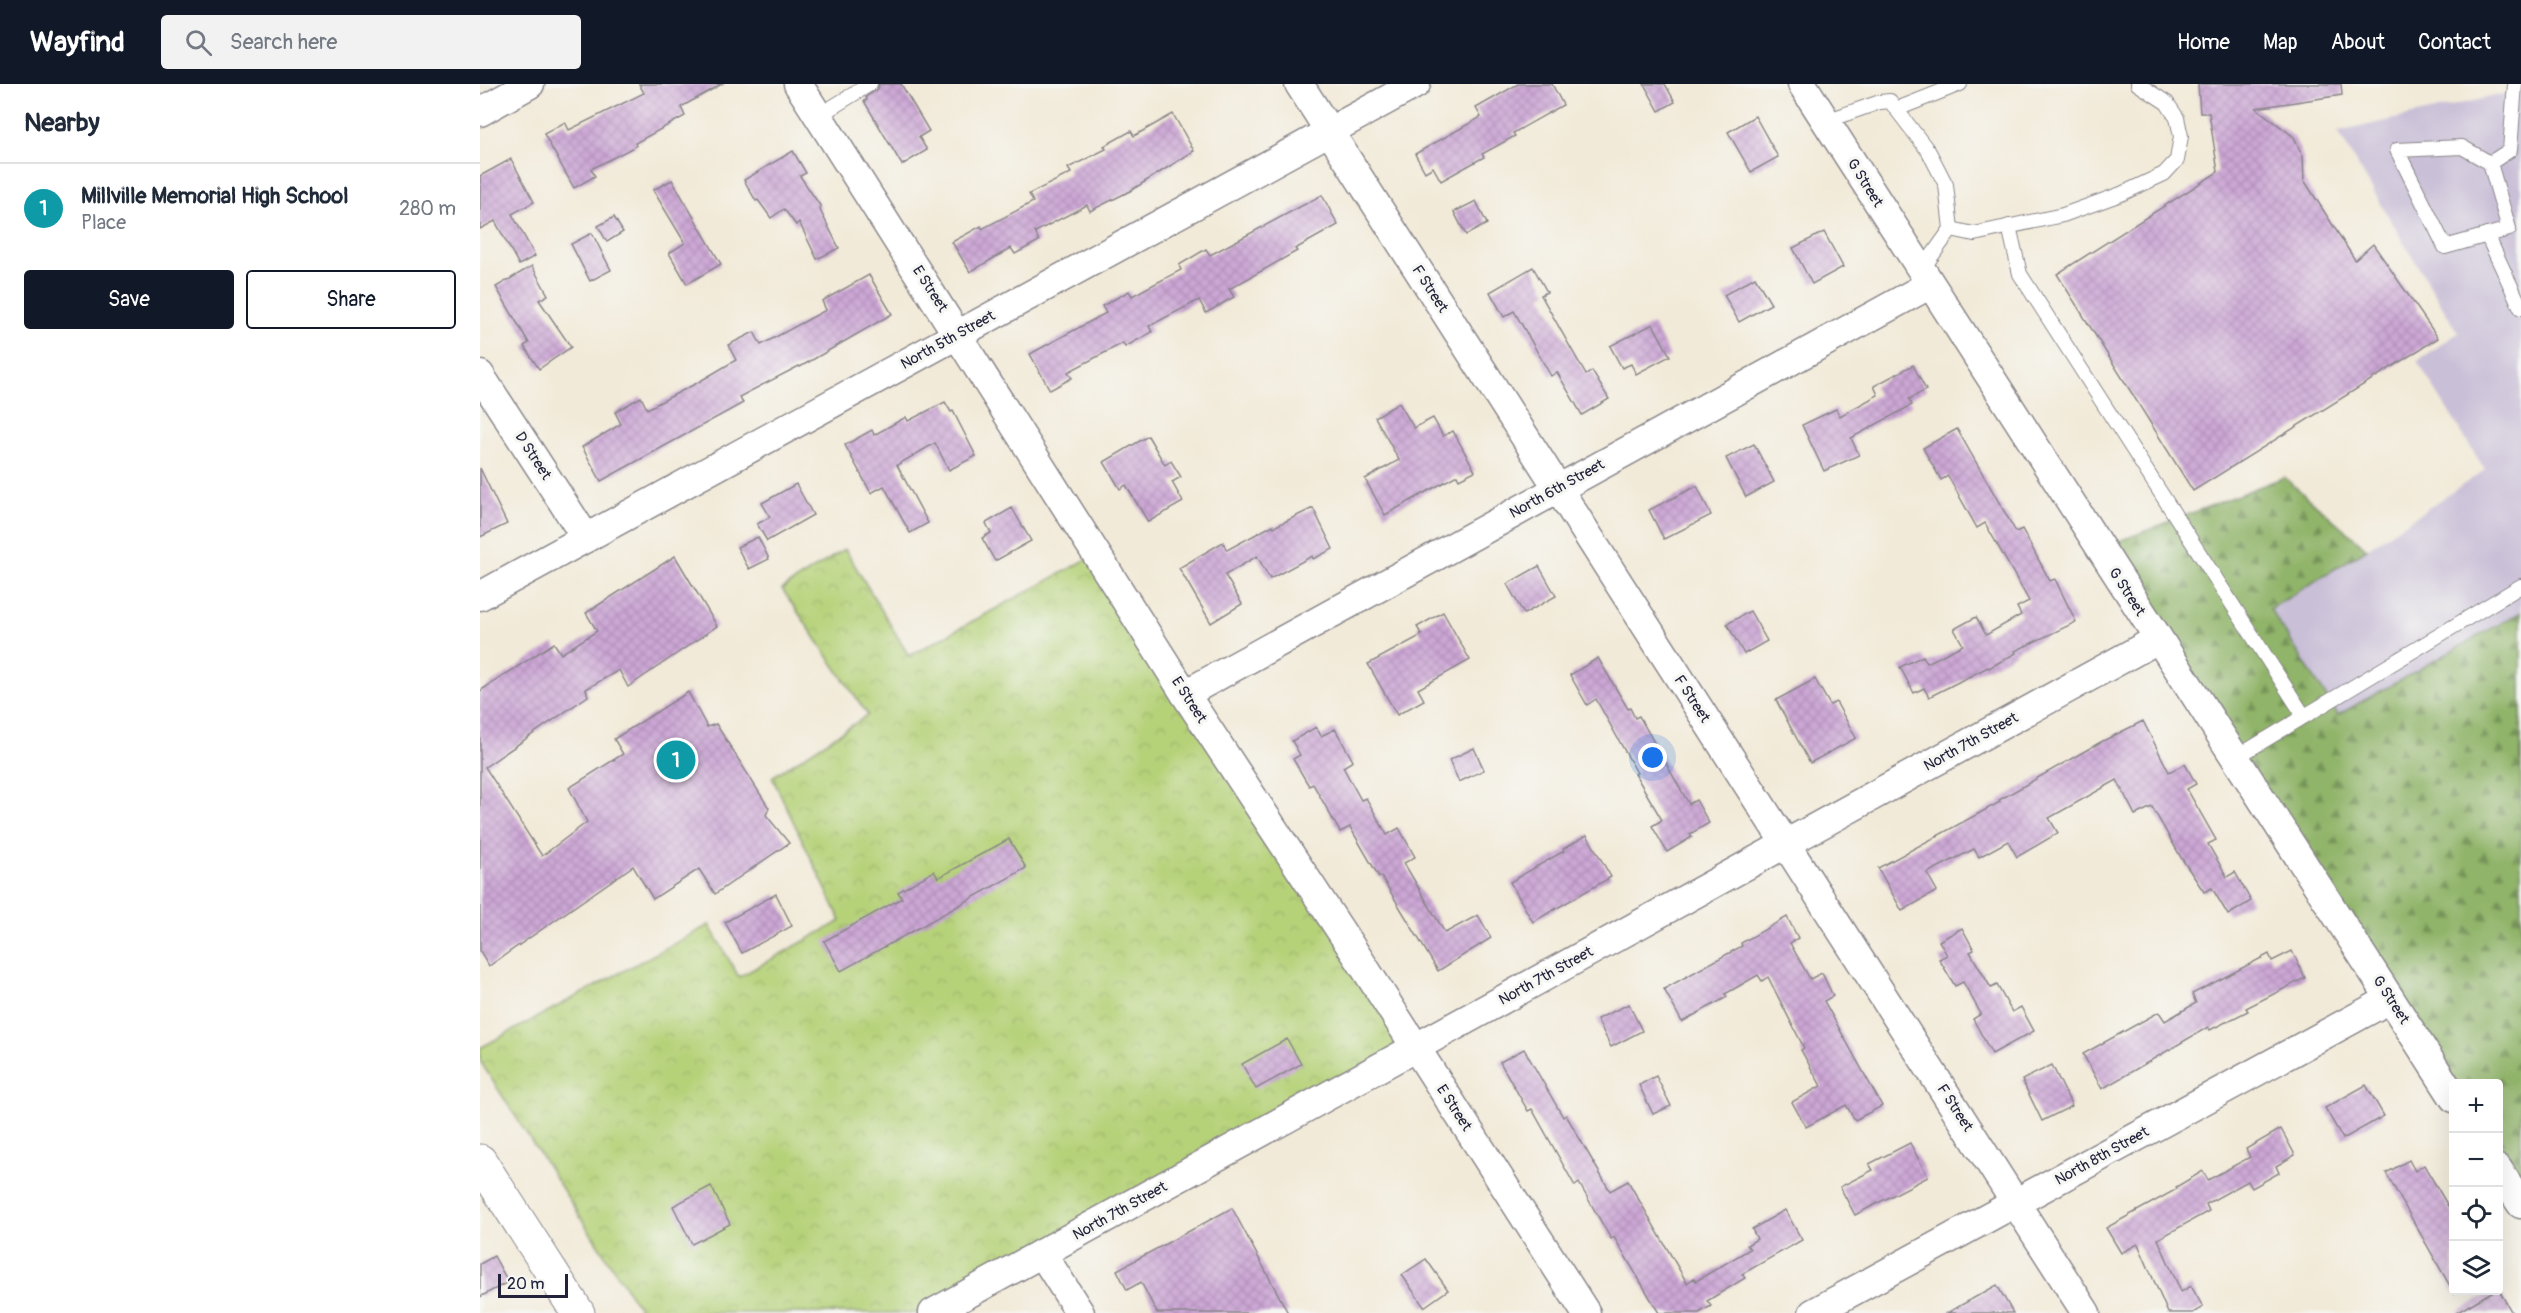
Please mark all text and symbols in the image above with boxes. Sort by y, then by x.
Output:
search box [161,15,581,69]
text: Wayfind [30,25,125,60]
icon: search [182,26,215,59]
text: Search here [230,28,337,56]
text: Home [2177,29,2230,56]
text: Map [2263,29,2298,56]
text: About [2331,29,2385,56]
text: Contact [2418,29,2491,56]
text: Nearby [24,107,100,139]
street label: G Street [1843,155,1888,212]
text: Millville Memorial High School [81,182,348,210]
text: 1 [40,196,47,221]
text: 280 m [399,196,456,221]
text: Place [81,210,126,235]
street label: E Street [908,262,953,317]
street label: F Street [1408,262,1453,317]
button: Save [24,270,234,329]
button: Share [246,270,456,329]
street label: North 5th Street [897,306,999,374]
street label: D Street [511,428,556,484]
street label: North 6th Street [1506,455,1609,523]
street label: G Street [2104,564,2150,621]
street label: F Street [1670,672,1715,727]
street label: E Street [1167,673,1212,728]
street label: North 7th Street [1921,708,2022,776]
pin: 1 [656,738,696,782]
your location [1638,743,1667,772]
street label: North 7th Street [1496,942,1597,1010]
street label: G Street [2368,972,2414,1029]
map controls [2449,1079,2503,1295]
button: + [2449,1079,2503,1133]
street label: E Street [1432,1081,1477,1136]
street label: F Street [1933,1081,1978,1136]
street label: North 8th Street [2052,1122,2153,1190]
button: − [2449,1133,2503,1187]
street label: North 7th Street [1070,1177,1171,1245]
button: locate [2449,1187,2503,1241]
button: layers [2449,1241,2503,1295]
scale bar [498,1271,568,1298]
text: 20 m [507,1274,545,1294]

